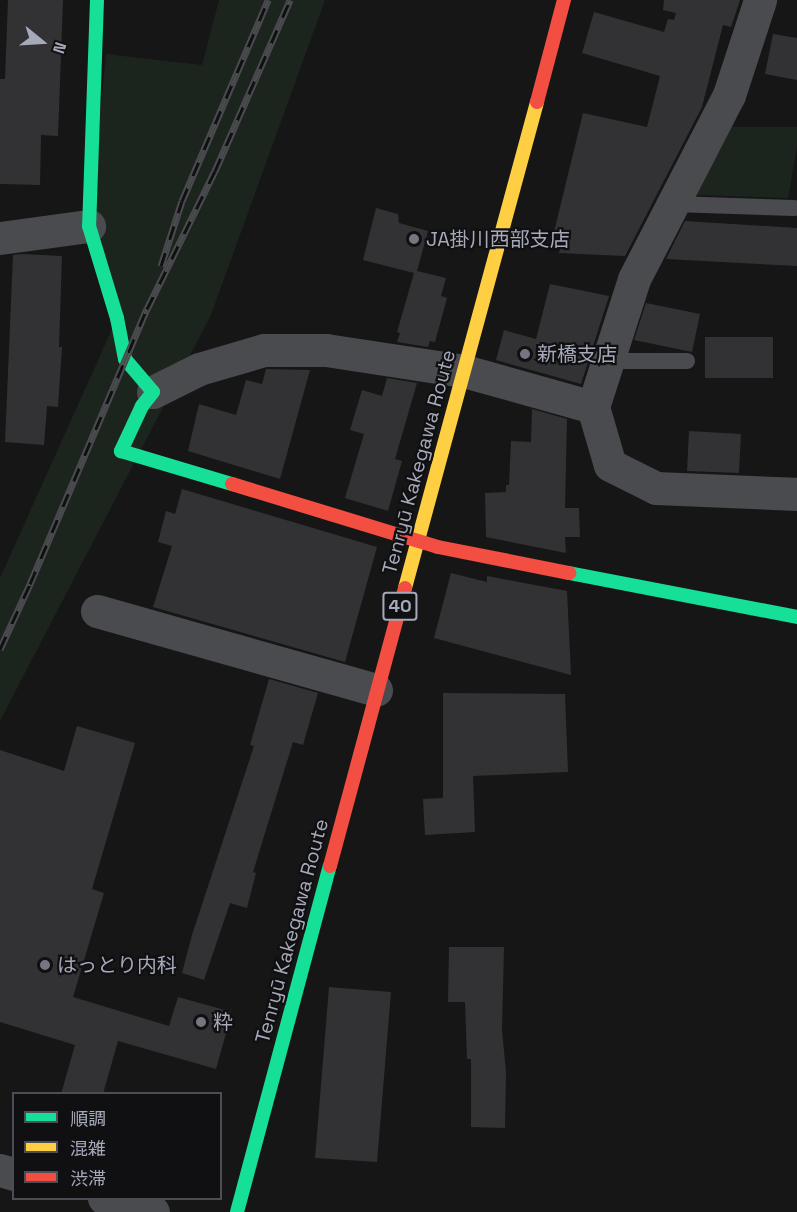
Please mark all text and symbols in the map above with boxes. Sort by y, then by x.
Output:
north arrow [12,12,72,72]
text: N [48,39,71,56]
place label: JA掛川西部支店 [426,227,570,251]
marker: JA掛川西部支店 [407,232,421,246]
place label: 新橋支店 [537,342,617,366]
street label: Tenryū Kakegawa Route [377,347,461,577]
marker: 新橋支店 [518,347,532,361]
road number: 40 [382,591,418,621]
street label: Tenryū Kakegawa Route [250,816,334,1046]
place label: はっとり内科 [57,953,177,977]
marker: はっとり内科 [38,958,52,972]
place label: 粋 [213,1010,233,1034]
marker: 粋 [194,1015,208,1029]
legend [12,1092,222,1200]
text: 順調 [70,1107,106,1130]
text: 混雑 [70,1137,106,1160]
text: 渋滞 [70,1167,106,1190]

